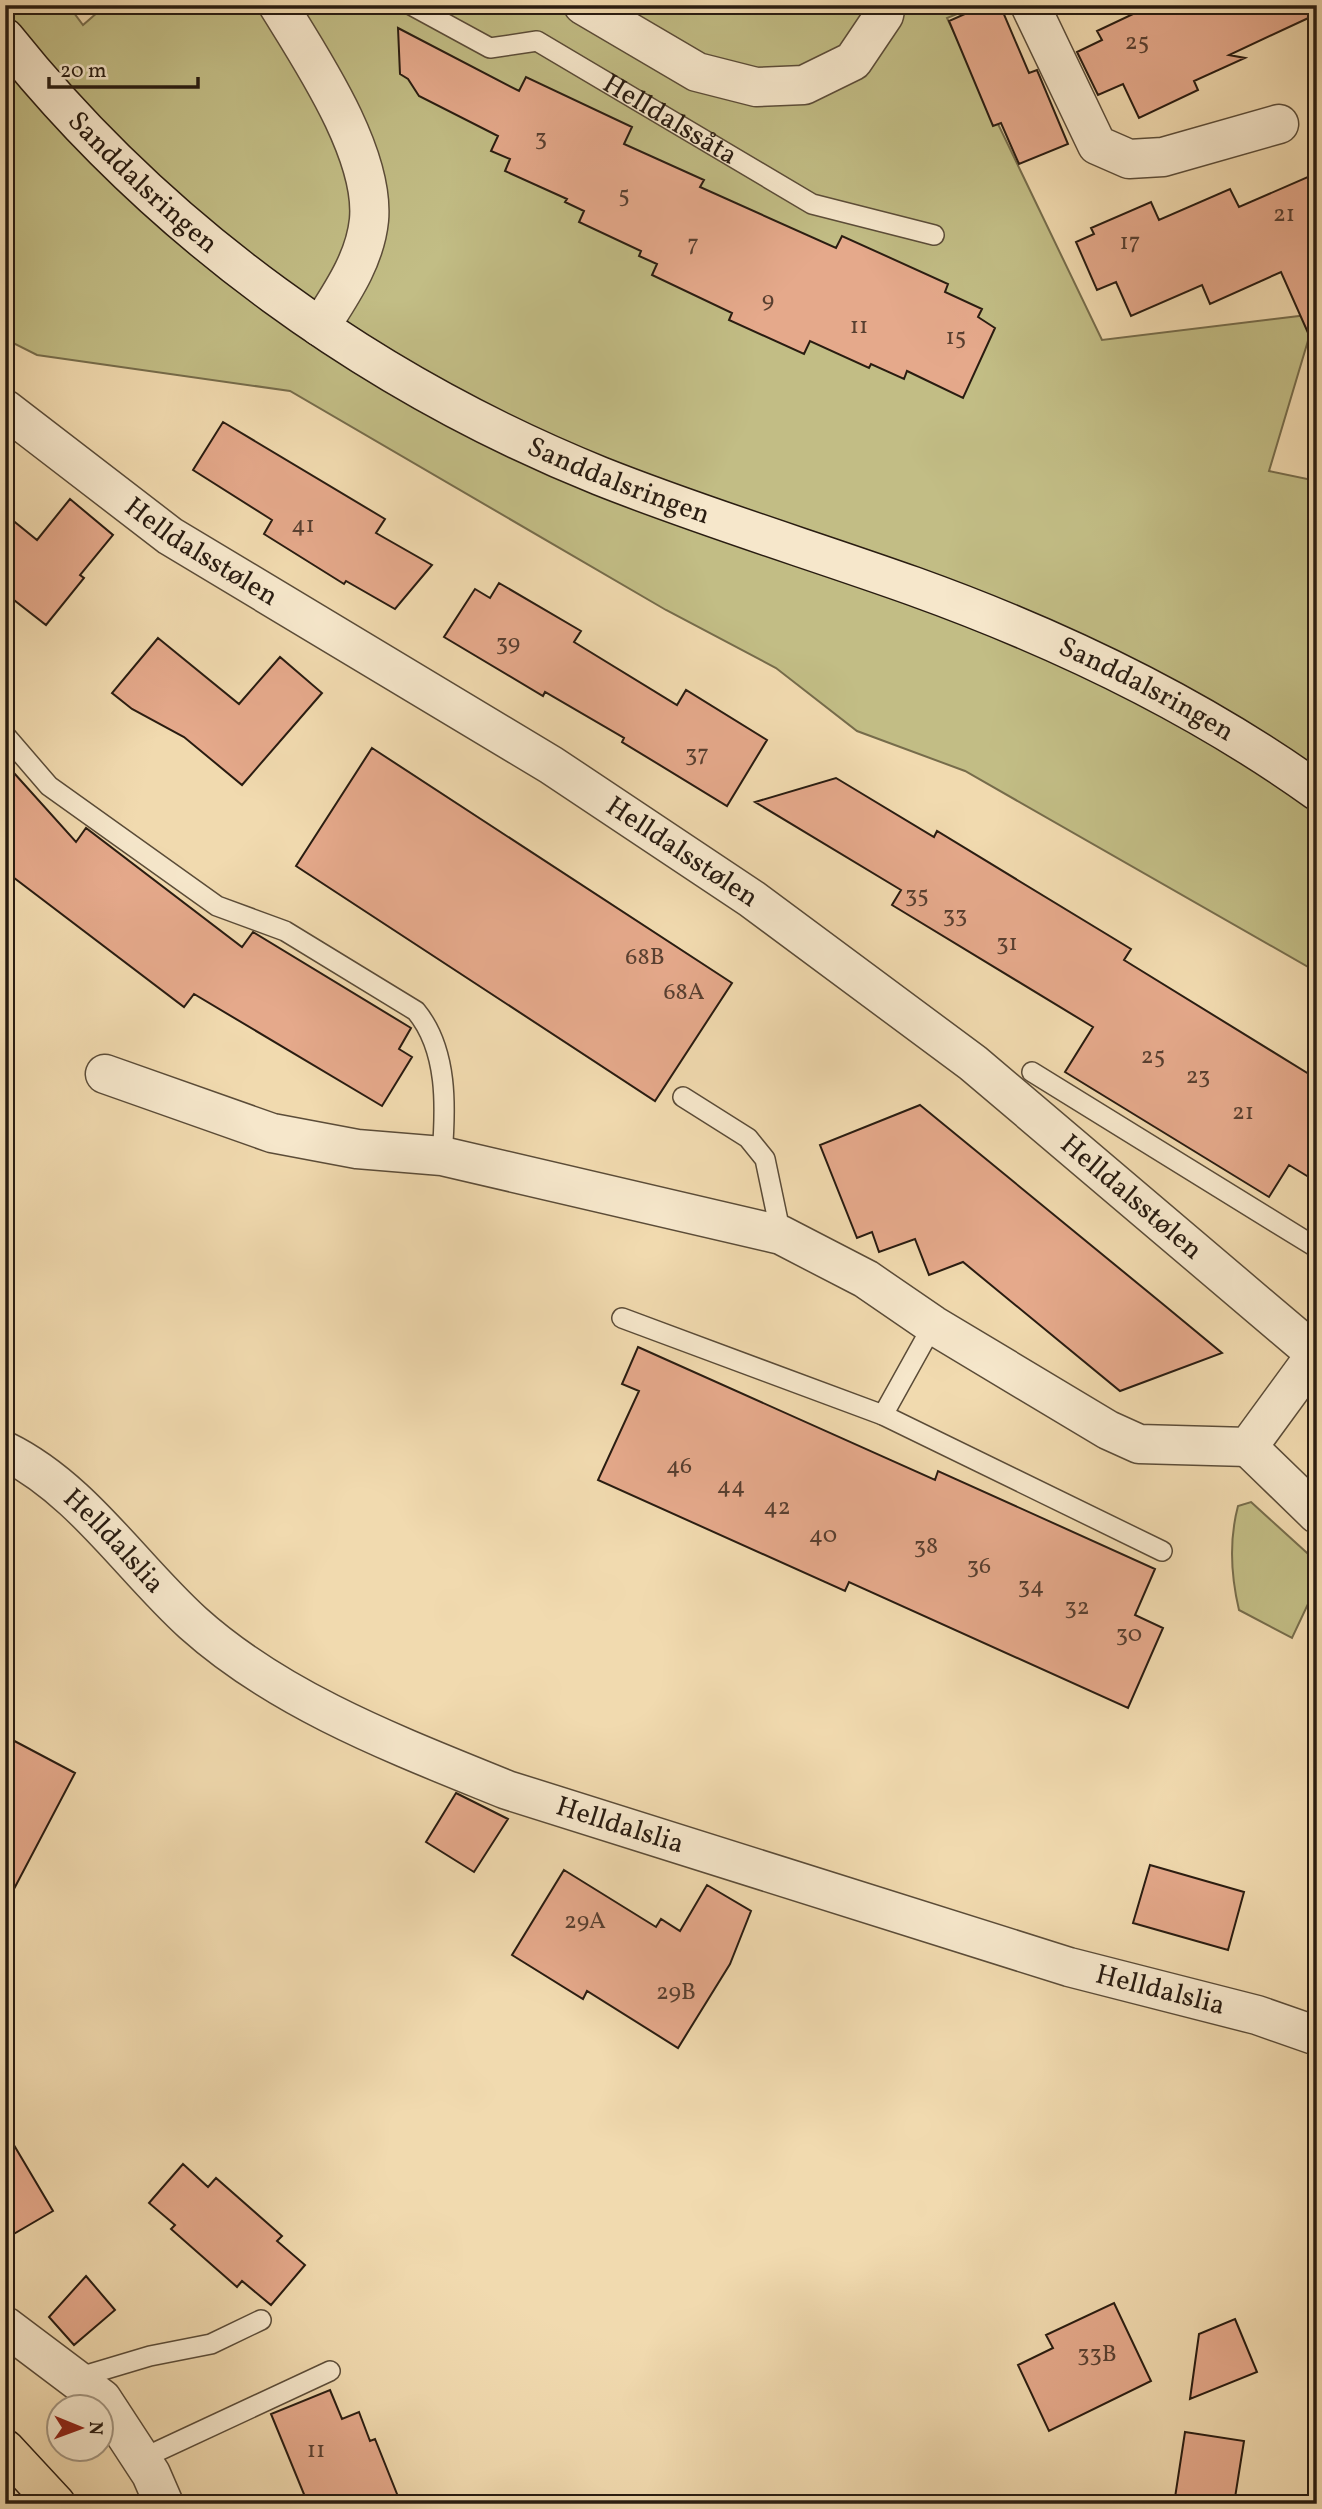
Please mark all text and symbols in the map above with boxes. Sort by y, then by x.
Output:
house number: 25 [1125,26,1149,60]
scale bar [49,46,198,90]
text: 20 m [60,57,106,86]
street label: Helldalssåta [595,65,745,175]
street label: Sanddalsringen [58,103,226,263]
house number: 3 [535,122,547,156]
house number: 5 [618,179,630,213]
house number: 21 [1273,198,1295,232]
house number: 17 [1120,226,1140,260]
house number: 7 [687,228,699,262]
house number: 9 [762,284,774,318]
house number: 11 [850,310,868,344]
house number: 15 [946,321,966,355]
street label: Sanddalsringen [521,427,715,535]
street label: Helldalsstølen [116,488,285,616]
house number: 41 [291,509,315,543]
house number: 39 [496,627,520,661]
street label: Sanddalsringen [1052,628,1241,751]
house number: 37 [685,738,709,772]
street label: Helldalsstølen [598,787,766,917]
house number: 35 [905,879,929,913]
house number: 33 [943,899,967,933]
house number: 31 [996,927,1018,961]
house number: 68B [625,941,665,975]
house number: 68A [663,976,705,1010]
house number: 25 [1141,1040,1165,1074]
house number: 23 [1186,1060,1210,1094]
house number: 21 [1232,1096,1254,1130]
street label: Helldalsstølen [1052,1126,1211,1269]
house number: 46 [666,1450,692,1484]
house number: 44 [717,1470,745,1504]
street label: Helldalslia [54,1480,173,1602]
house number: 42 [763,1491,791,1525]
house number: 40 [809,1519,837,1553]
house number: 38 [914,1530,938,1564]
house number: 36 [967,1550,991,1584]
house number: 34 [1018,1570,1044,1604]
house number: 32 [1064,1591,1090,1625]
house number: 30 [1116,1618,1142,1652]
street label: Helldalslia [551,1787,689,1864]
house number: 29A [564,1905,606,1939]
street label: Helldalslia [1091,1955,1229,2026]
house number: 29B [656,1976,696,2010]
house number: 33B [1077,2338,1117,2372]
north arrow [46,2394,116,2464]
text: N [82,2421,108,2436]
house number: 11 [307,2434,325,2468]

